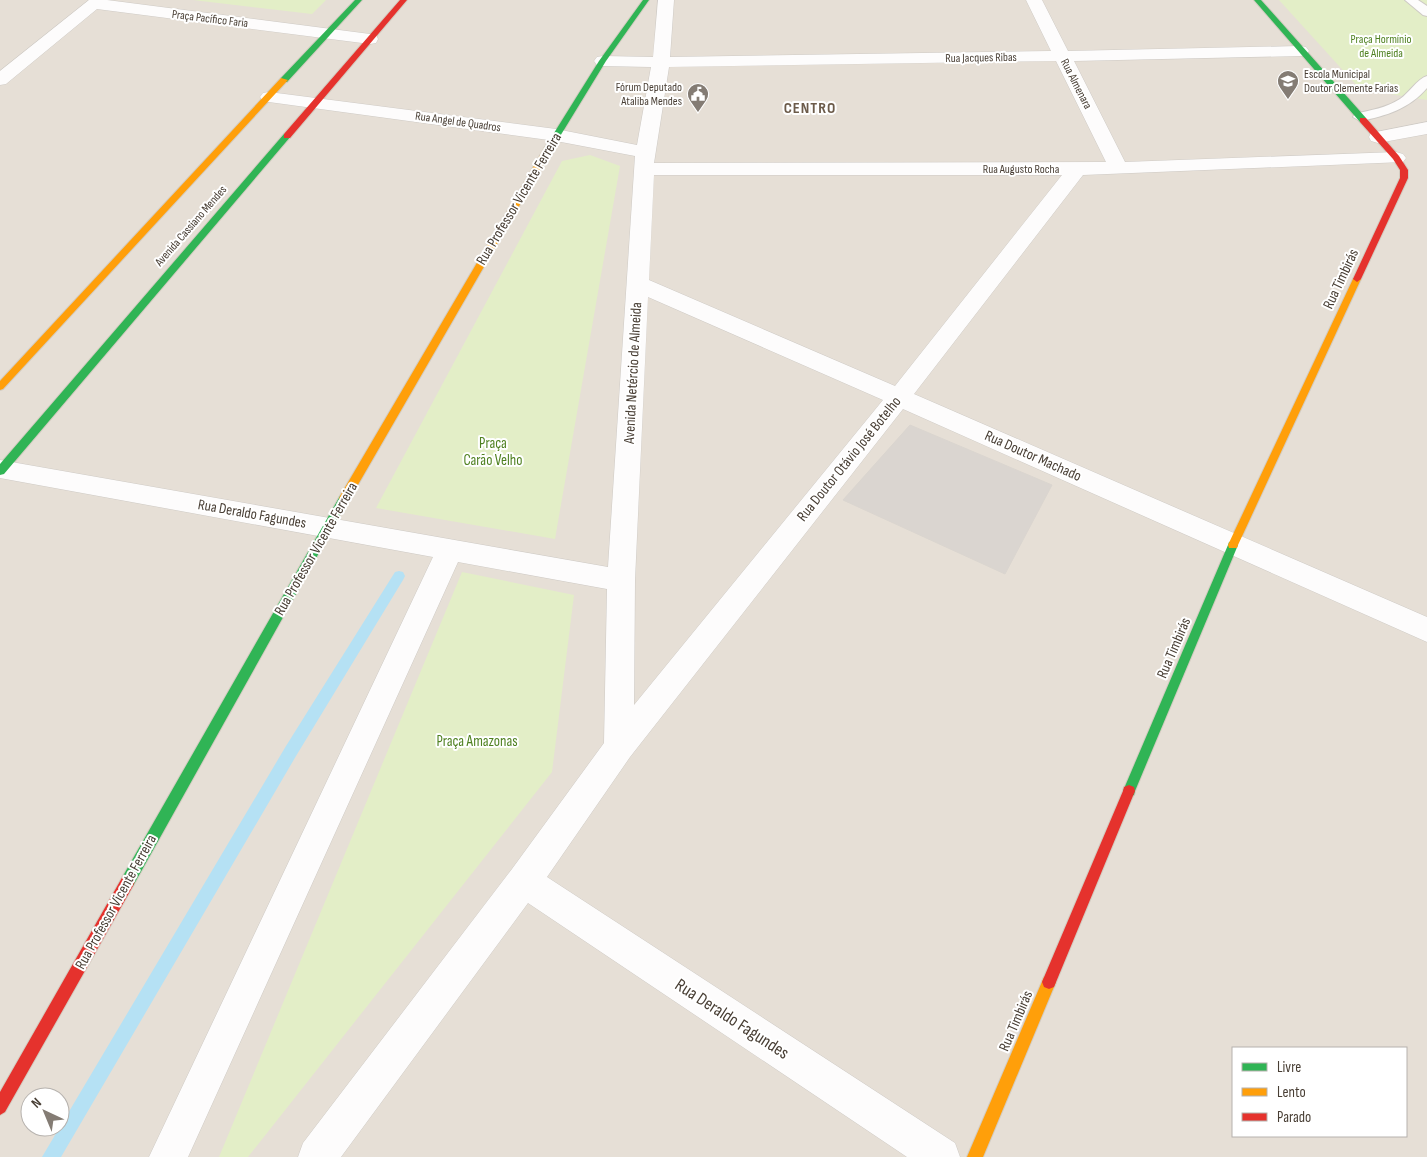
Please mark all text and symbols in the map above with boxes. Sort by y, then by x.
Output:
street label: Praça Pacífico Faria [171,7,249,31]
park label: Praça Hormínio de Almeida [1351,32,1411,61]
street label: Rua Jacques Ribas [945,50,1017,66]
street label: Rua Almenara [1057,56,1095,112]
place label: Escola Municipal Doutor Clemente Farias [1304,67,1398,96]
school or university icon: Escola Municipal Doutor Clemente Farias [1276,69,1300,100]
place label: Fórum Deputado Ataliba Mendes [616,80,682,109]
public building icon: Fórum Deputado Ataliba Mendes [686,82,710,113]
district label: CENTRO [784,99,836,118]
street label: Rua Angel de Quadros [414,109,502,135]
street label: Rua Professor Vicente Ferreira [472,129,566,269]
street label: Rua Augusto Rocha [983,162,1060,177]
street label: Avenida Cassiano Mendes [151,183,230,270]
street label: Rua Timbirás [1319,246,1363,312]
street label: Avenida Netércio de Almeida [620,302,646,445]
street label: Rua Doutor Otávio José Botelho [793,393,905,525]
street label: Rua Doutor Machado [982,426,1084,486]
park label: Praça Carão Velho [464,434,523,470]
street label: Rua Professor Vicente Ferreira [270,479,362,619]
street label: Rua Deraldo Fagundes [196,495,308,533]
street label: Rua Timbirás [1153,615,1195,681]
park label: Praça Amazonas [436,732,518,751]
street label: Rua Professor Vicente Ferreira [71,831,161,973]
street label: Rua Deraldo Fagundes [671,974,793,1064]
street label: Rua Timbirás [995,988,1037,1054]
legend [1232,1047,1407,1137]
text: Livre [1277,1058,1301,1077]
text: Lento [1277,1083,1306,1102]
north arrow [20,1087,70,1137]
text: N [28,1094,45,1112]
text: Parado [1277,1108,1311,1127]

